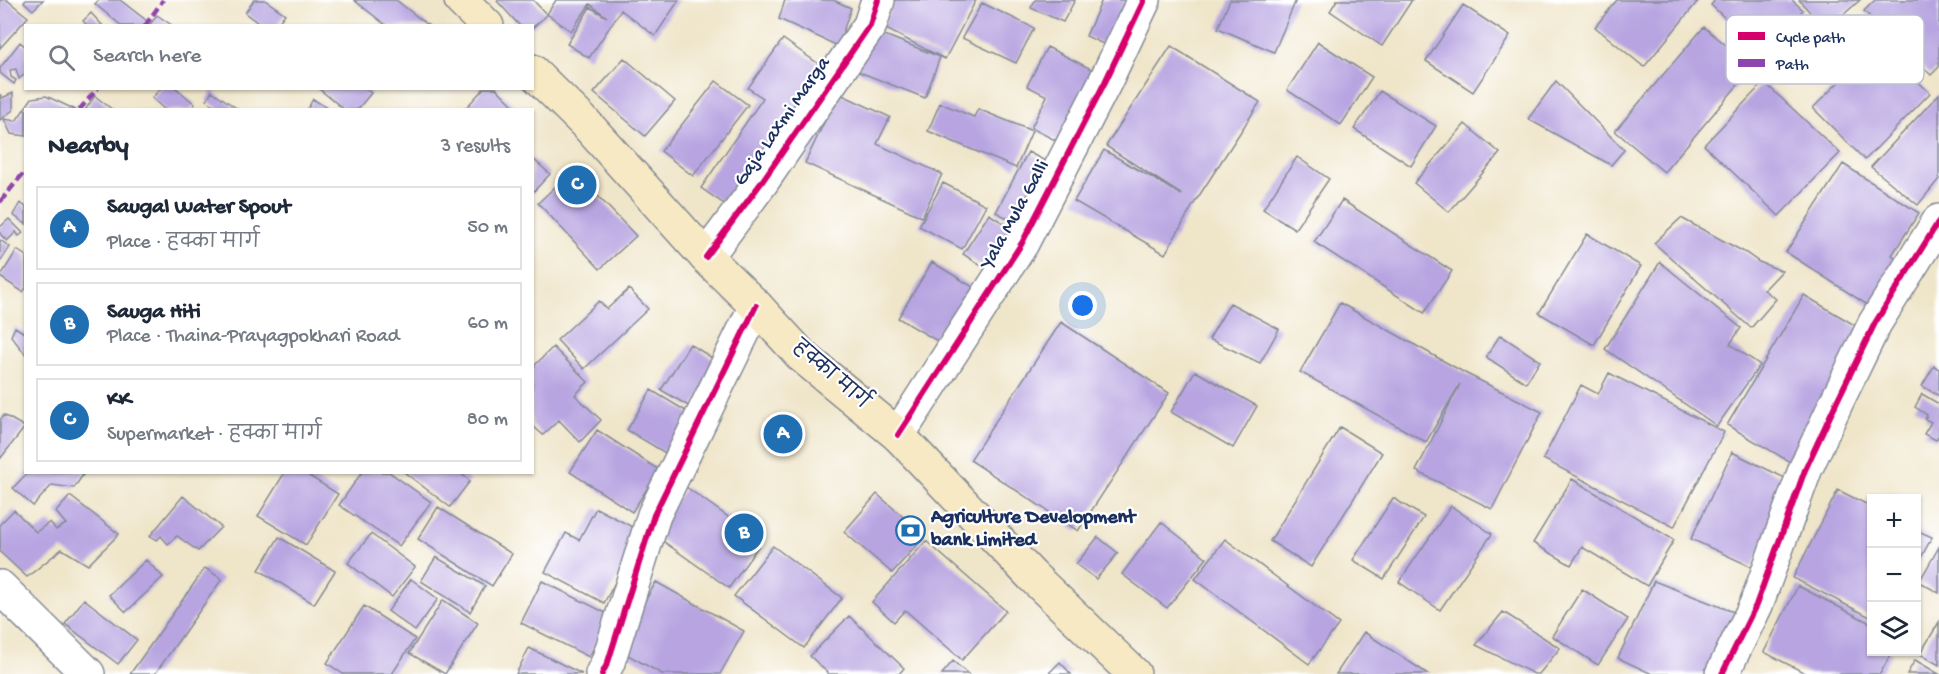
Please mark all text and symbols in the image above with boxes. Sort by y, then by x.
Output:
legend [1726,15,1924,84]
search box [24,24,534,90]
text: Cycle path [1776,30,1846,49]
icon: search [45,41,78,74]
text: Search here [93,44,201,70]
street label: Gaja Laxmi Marga [730,52,837,191]
text: Path [1775,57,1809,76]
text: Nearby [48,132,129,163]
text: 3 results [441,136,510,159]
street label: Yala Mula Galli [976,157,1055,275]
pin: C [558,162,596,207]
text: Saugal Water Spout [107,195,291,221]
text: A [64,217,75,240]
text: 50 m [467,217,508,240]
text: Place · हक्का मार्ग [107,232,260,255]
your location [1068,291,1097,320]
text: Sauga Hiti [107,300,201,326]
text: B [64,313,75,336]
text: 60 m [468,313,508,336]
text: Place · Thaina-Prayagpokhari Road [107,326,400,349]
street label: हक्का मार्ग [787,331,878,416]
text: KK [107,387,131,413]
text: C [64,409,75,432]
text: 80 m [467,409,508,432]
pin: A [764,412,802,456]
text: Supermarket · हक्का मार्ग [107,424,322,447]
map controls [1867,494,1921,656]
button: + [1867,494,1921,548]
place label: Agriculture Development bank Limited [930,507,1137,553]
pin: B [724,510,764,556]
bank icon: Agriculture Development bank Limited [894,514,926,546]
button: − [1867,548,1921,602]
button: layers [1867,602,1921,656]

